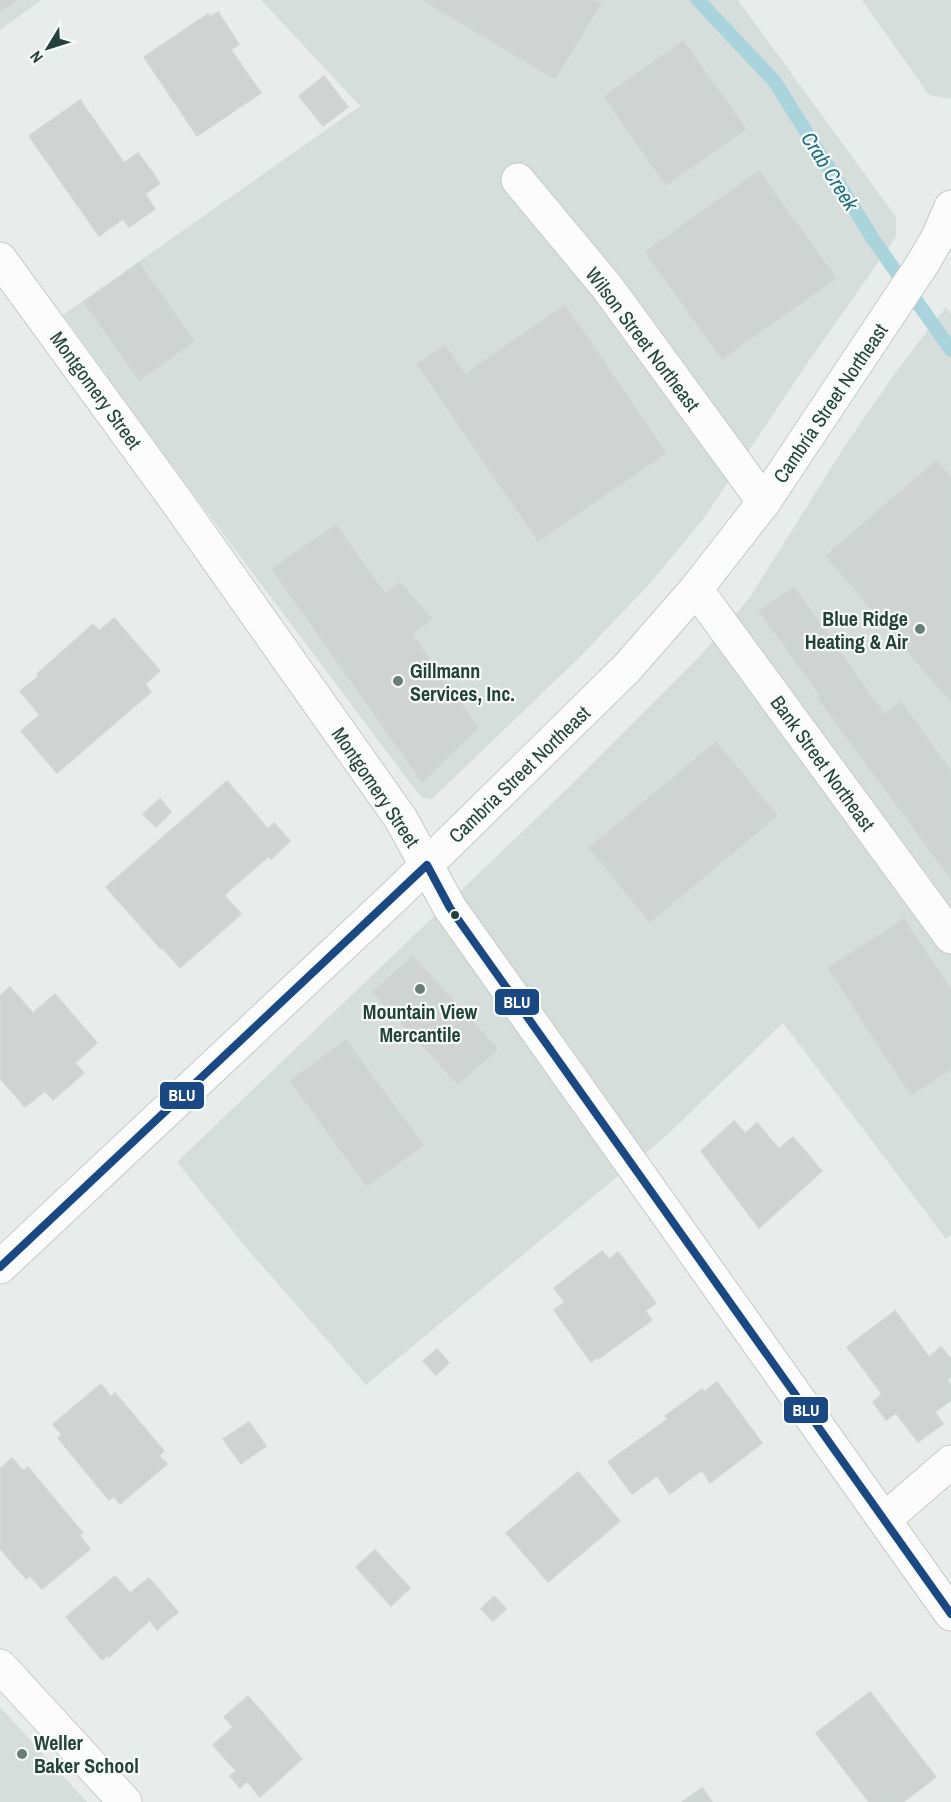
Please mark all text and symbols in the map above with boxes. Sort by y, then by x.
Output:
north arrow [18,18,78,78]
text: N [25,47,48,68]
water label: Crab Creek [794,126,866,217]
street label: Wilson Street Northeast [580,261,706,417]
street label: Cambria Street Northeast [767,318,894,488]
street label: Montgomery Street [44,326,148,455]
place label: Blue Ridge Heating & Air [805,605,909,655]
marker: Blue Ridge Heating & Air [913,622,927,636]
place label: Gillmann Services, Inc. [410,657,515,707]
marker: Gillmann Services, Inc. [391,674,405,688]
street label: Bank Street Northeast [765,690,882,837]
street label: Cambria Street Northeast [442,699,596,849]
street label: Montgomery Street [326,722,426,853]
unlabelled marker [449,909,461,921]
marker: Mountain View Mercantile [413,982,427,996]
line badge: BLU [494,988,540,1016]
text: BLU [504,991,530,1013]
place label: Mountain View Mercantile [363,998,478,1048]
line badge: BLU [159,1081,205,1110]
text: BLU [169,1084,195,1106]
line badge: BLU [783,1396,829,1424]
text: BLU [793,1399,819,1421]
place label: Weller Baker School [34,1729,139,1779]
marker: Weller Baker School [15,1747,29,1761]

